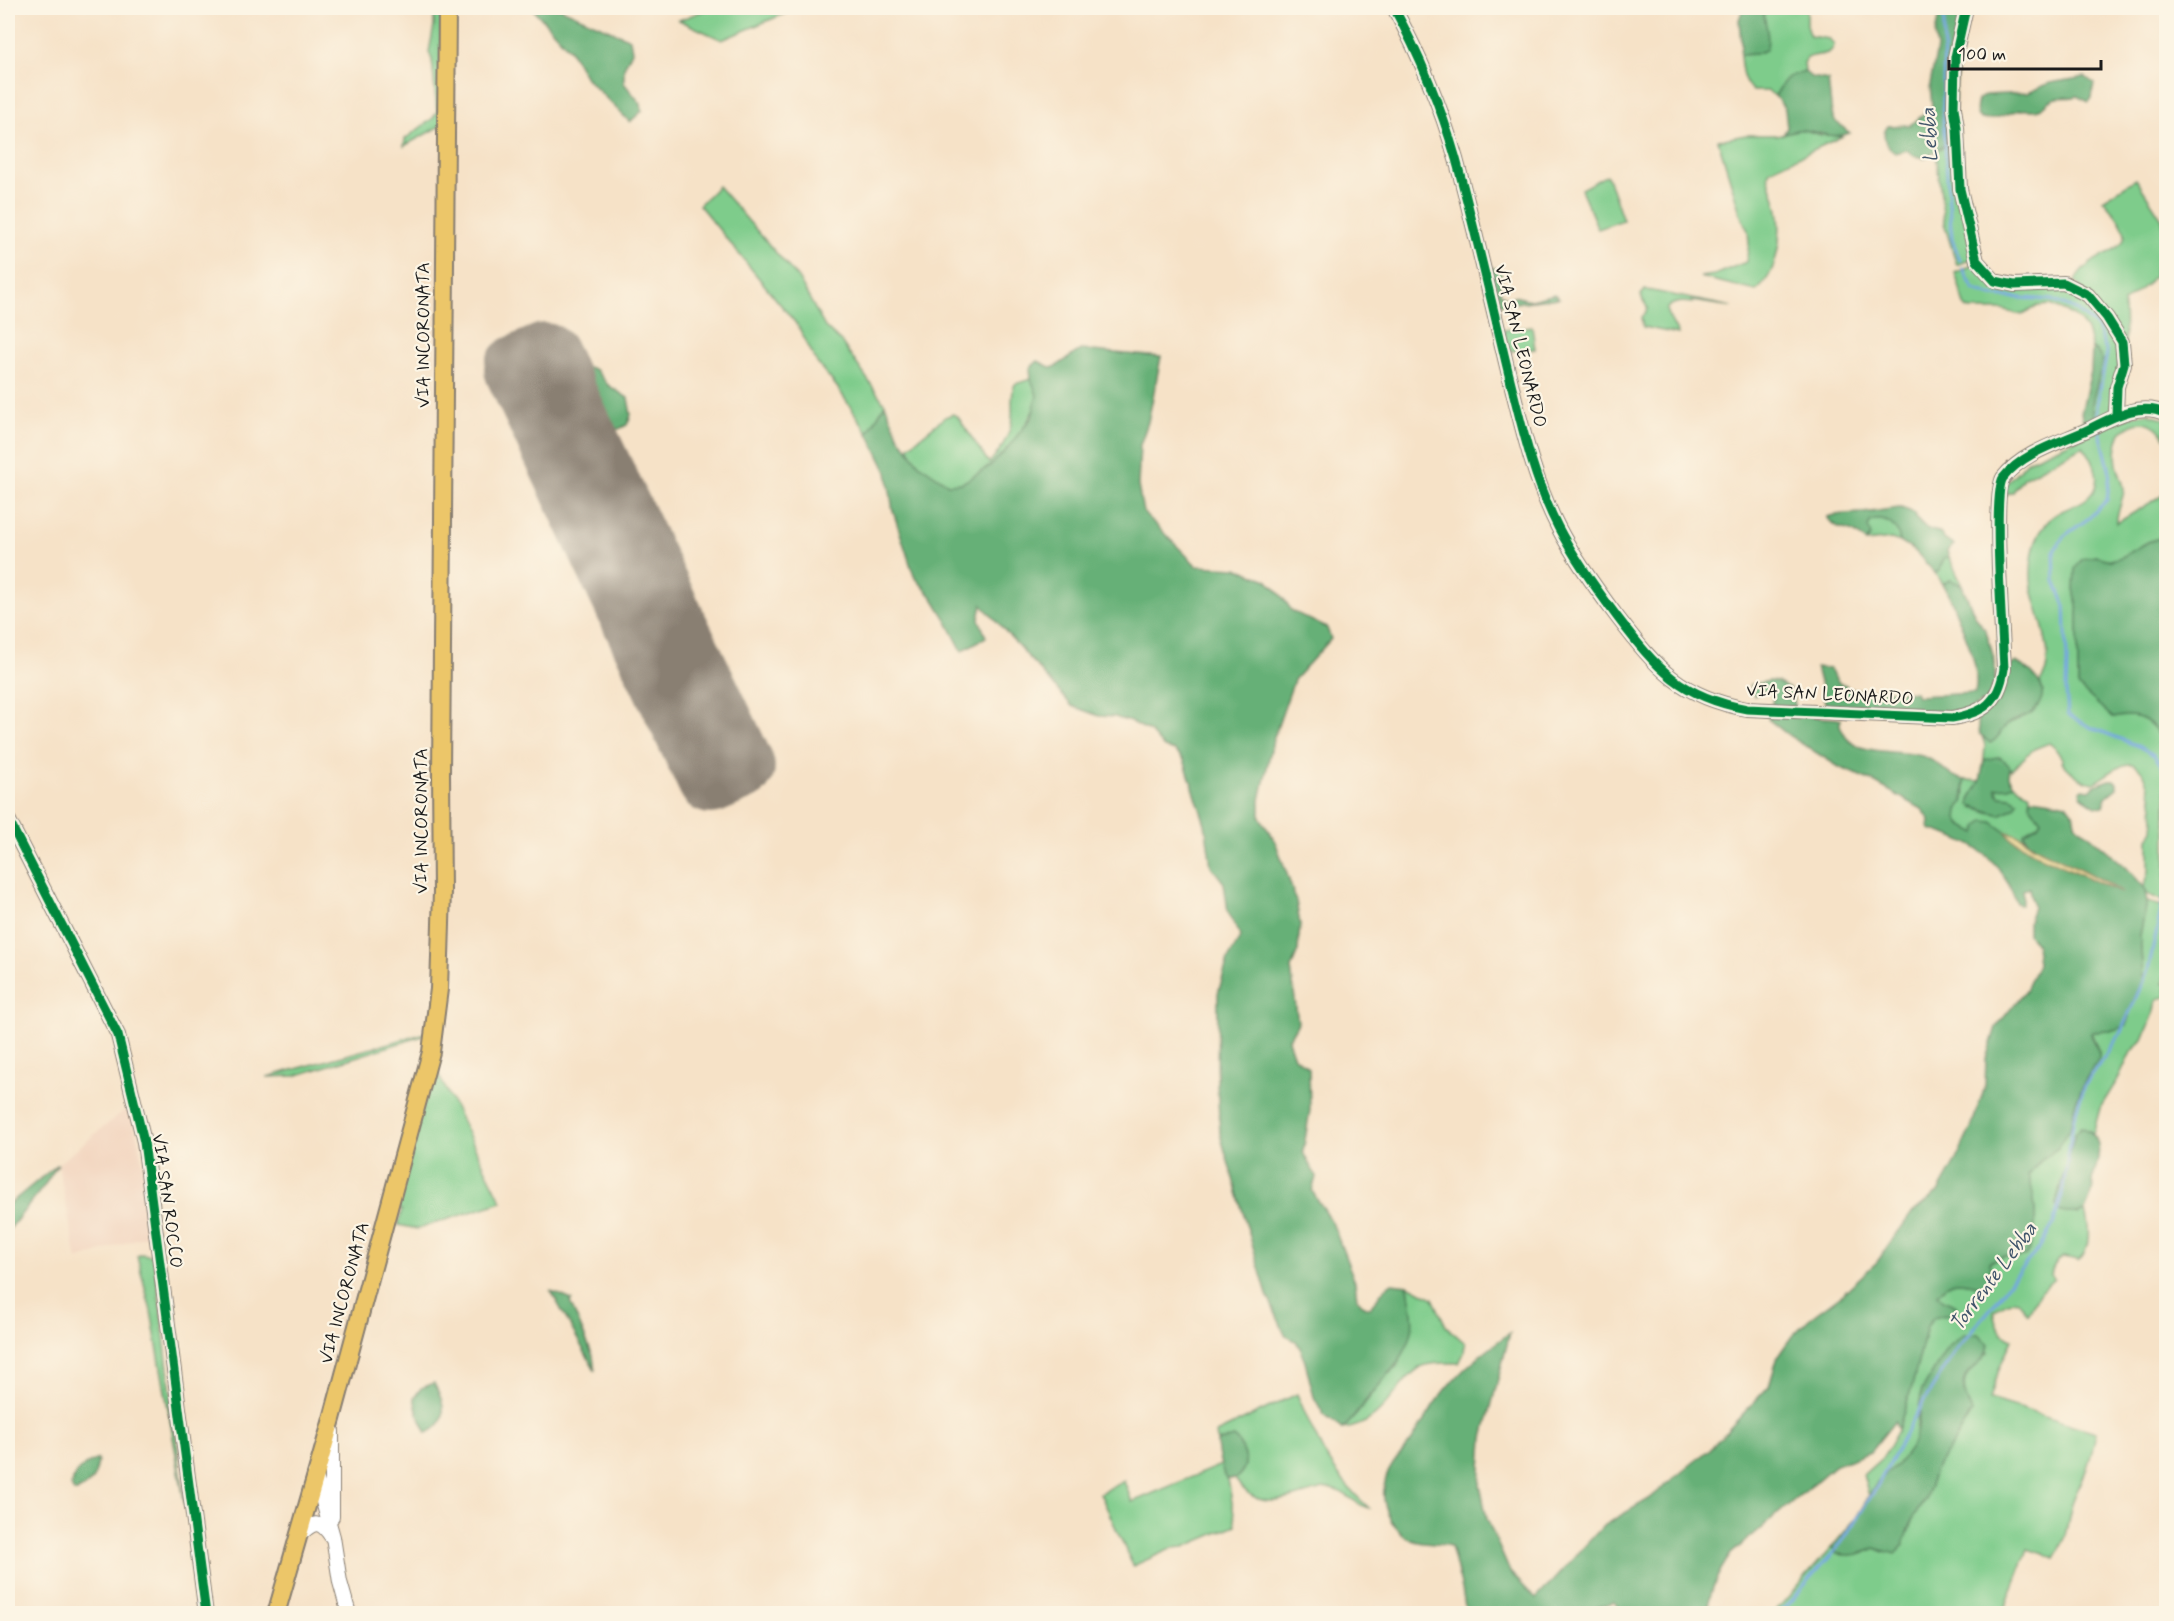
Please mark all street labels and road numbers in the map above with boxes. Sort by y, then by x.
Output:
street label: VIA INCORONATA [412,262,436,408]
street label: VIA SAN LEONARDO [1488,262,1552,430]
street label: VIA SAN LEONARDO [1746,679,1914,711]
street label: VIA INCORONATA [410,748,434,894]
street label: VIA SAN ROCCO [146,1132,188,1270]
street label: VIA INCORONATA [315,1219,375,1367]

